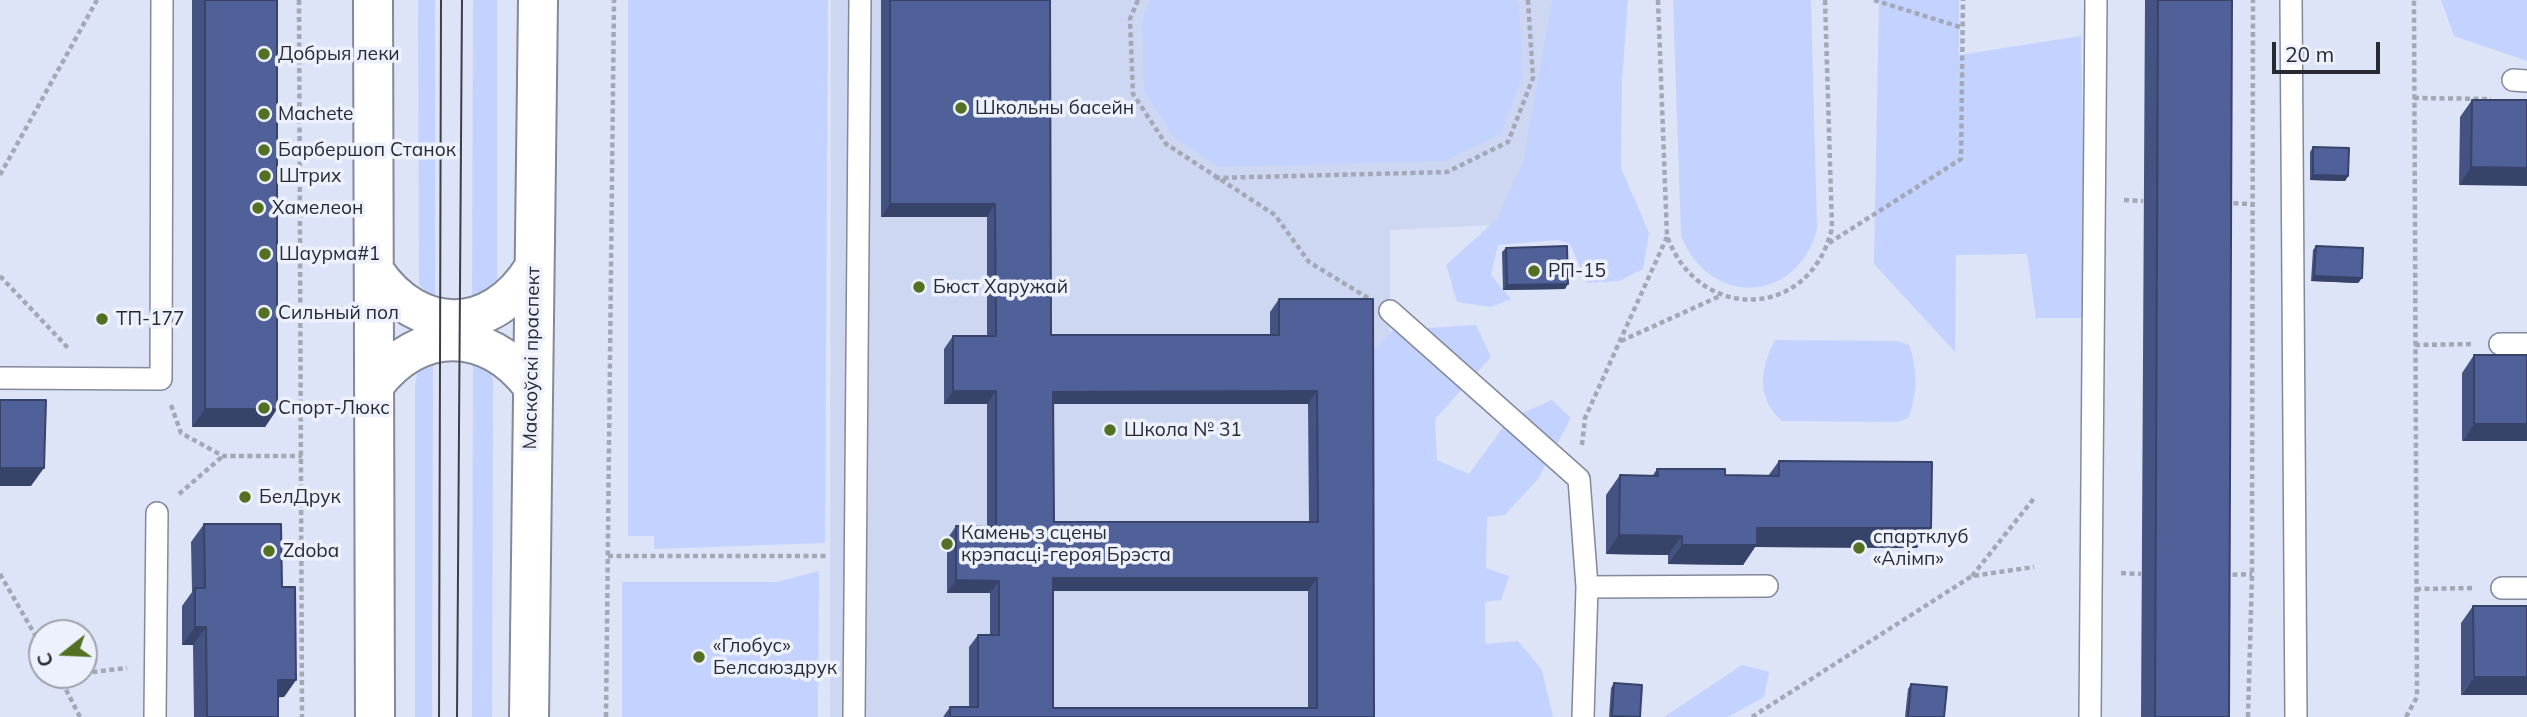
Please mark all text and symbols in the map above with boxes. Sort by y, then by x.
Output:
scale bar [2275,28,2384,72]
text: 20 m [2285,41,2334,67]
place label: Добрыя леки [278,43,400,65]
marker: Добрыя леки [256,46,272,62]
place label: Школьны басейн [975,97,1134,119]
marker: Школьны басейн [953,100,969,116]
place label: Machete [278,103,353,125]
marker: Machete [256,106,272,122]
place label: Барбершоп Станок [278,139,456,161]
marker: Барбершоп Станок [256,142,272,158]
place label: Штрих [279,165,341,187]
marker: Штрих [257,168,273,184]
place label: Хамелеон [272,197,363,219]
marker: Хамелеон [250,200,266,216]
place label: Шаурма#1 [279,243,380,265]
marker: Шаурма#1 [257,246,273,262]
place label: РП-15 [1548,260,1606,282]
marker: РП-15 [1526,263,1542,279]
street label: Маскоўскі праспект [519,266,545,450]
place label: Бюст Харужай [933,276,1068,298]
marker: Бюст Харужай [911,279,927,295]
place label: Сильный пол [278,302,399,324]
marker: Сильный пол [256,305,272,321]
place label: ТП-177 [116,308,184,330]
marker: ТП-177 [94,311,110,327]
place label: Спорт-Люкс [278,397,390,419]
marker: Спорт-Люкс [256,400,272,416]
place label: Школа № 31 [1124,419,1242,441]
marker: Школа № 31 [1102,422,1118,438]
place label: БелДрук [259,486,341,508]
marker: БелДрук [237,489,253,505]
place label: Камень з сцены крэпасці-героя Брэста [961,522,1171,566]
place label: спартклуб «Алімп» [1873,526,1968,570]
marker: Камень з сцены крэпасці-героя Брэста [939,536,955,552]
place label: Zdoba [283,540,339,562]
marker: спартклуб «Алімп» [1851,540,1867,556]
marker: Zdoba [261,543,277,559]
north arrow [28,619,98,689]
place label: «Глобус» Белсаюздрук [713,635,837,679]
marker: «Глобус» Белсаюздрук [691,649,707,665]
text: С [32,650,58,670]

